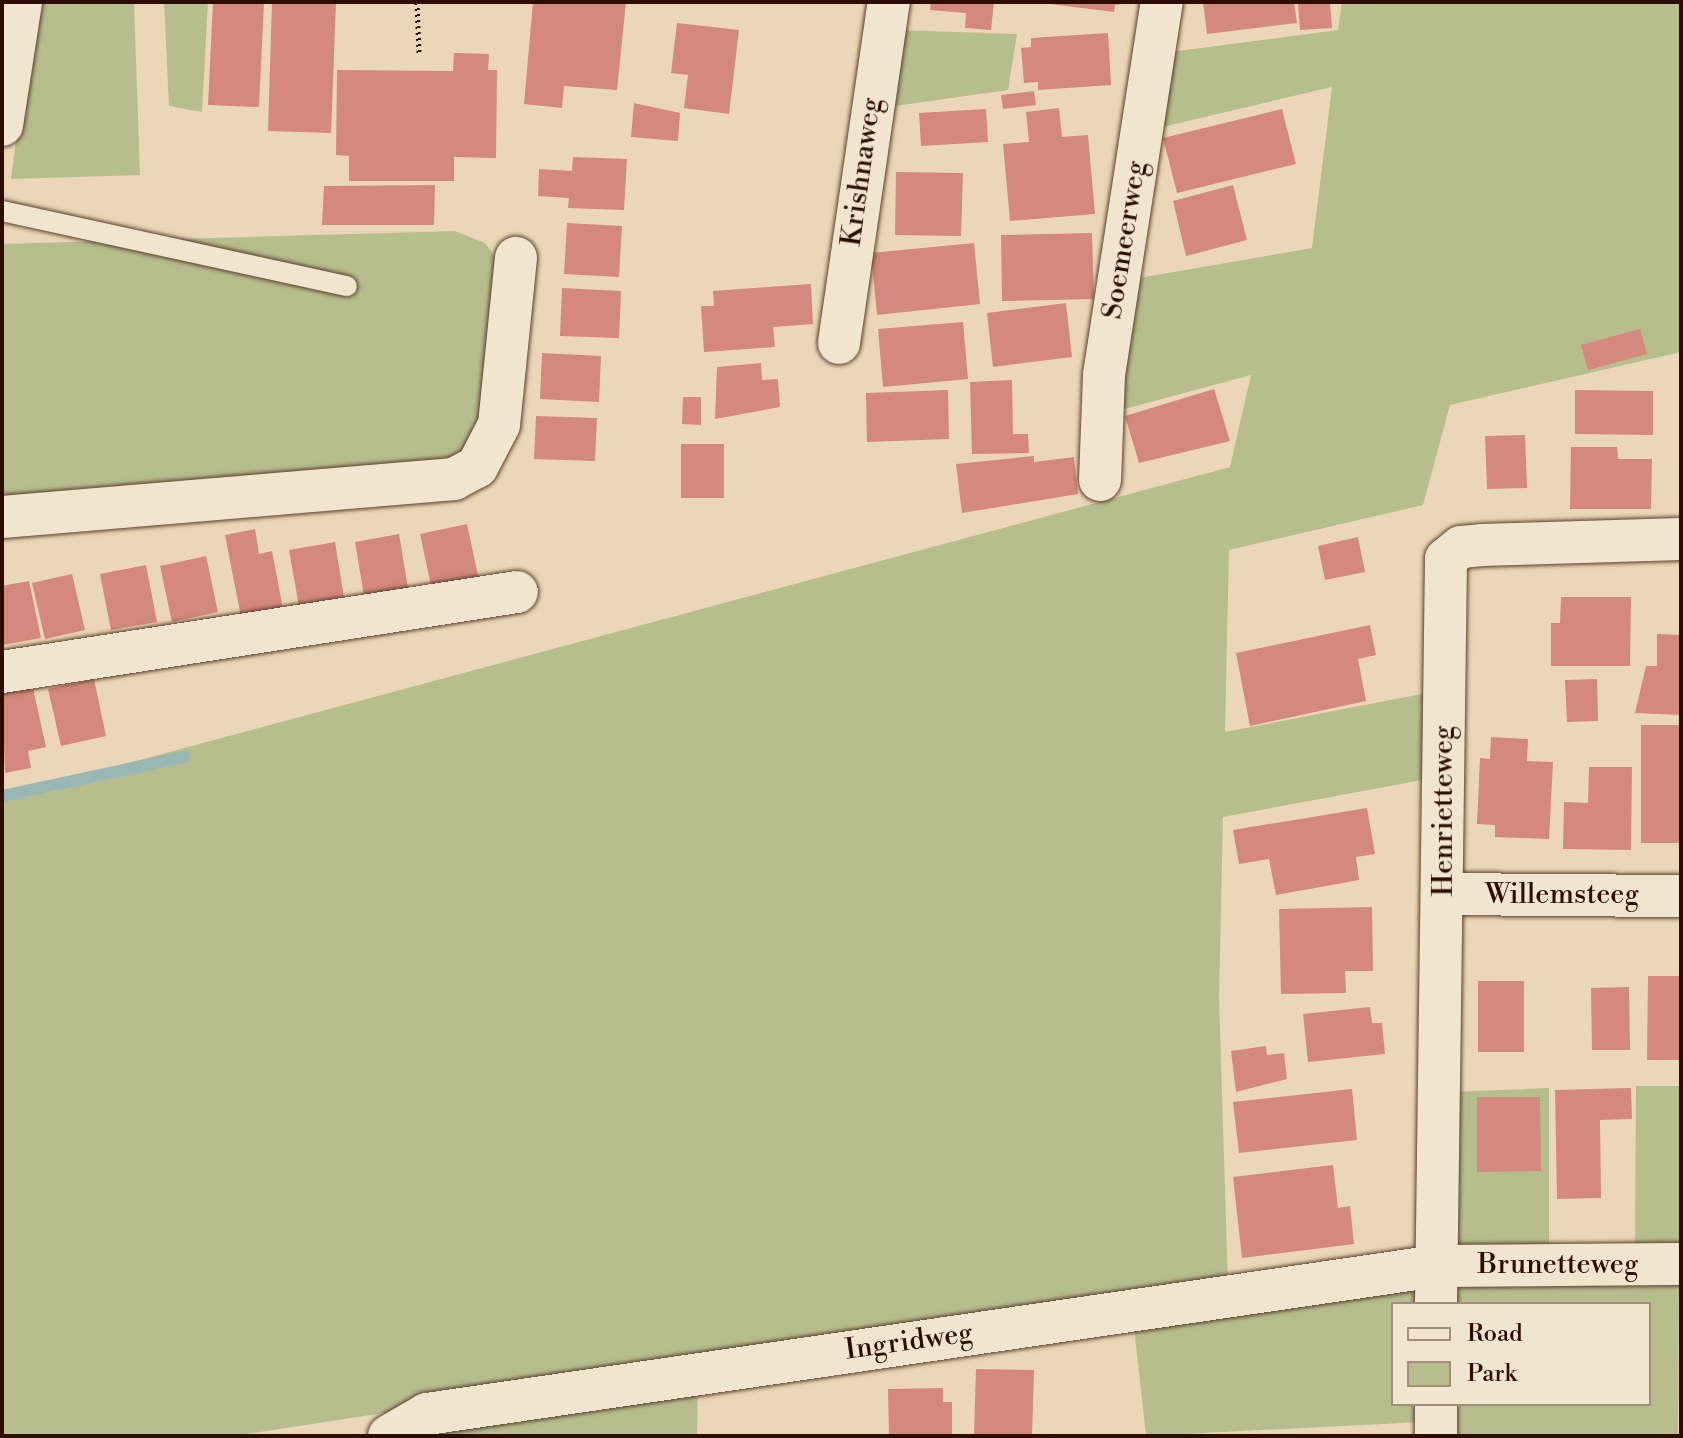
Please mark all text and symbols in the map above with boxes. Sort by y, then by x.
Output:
street label: Krishnaweg [835,96,889,248]
street label: Soemeerweg [1096,158,1154,322]
street label: Henrietteweg [1427,726,1461,896]
street label: Willemsteeg [1485,878,1639,912]
street label: Brunetteweg [1478,1248,1638,1282]
legend [1391,1302,1651,1406]
street label: Ingridweg [843,1316,975,1368]
text: Road [1467,1319,1523,1349]
text: Park [1467,1359,1517,1389]

